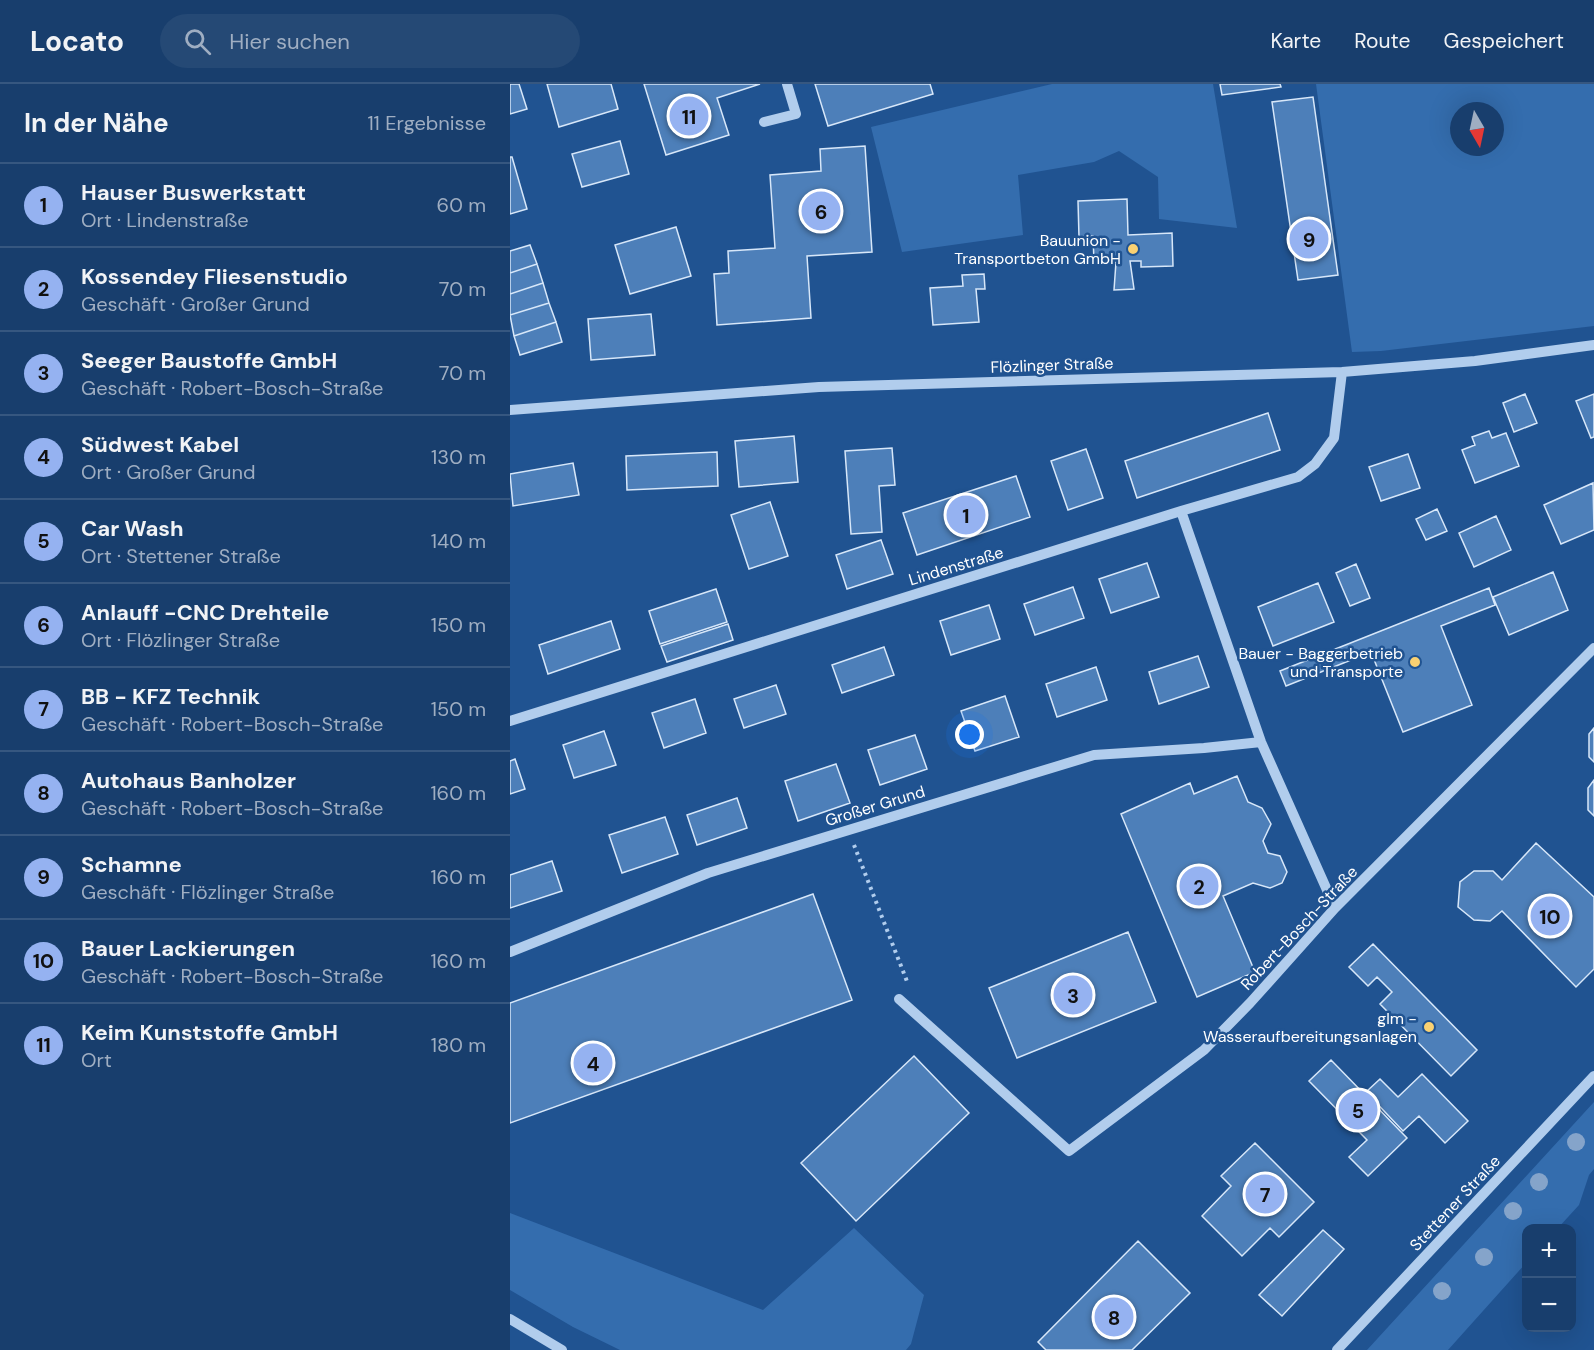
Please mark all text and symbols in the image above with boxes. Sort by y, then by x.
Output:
search box [160,14,580,68]
text: Locato [30,23,124,60]
icon: search [181,25,214,58]
text: Hier suchen [229,27,350,56]
text: Karte [1270,27,1321,55]
text: Route [1354,27,1410,55]
text: Gespeichert [1443,27,1564,55]
pin: 11 [670,93,708,138]
north arrow [1450,102,1504,156]
text: In der Nähe [24,106,169,140]
text: 11 Ergebnisse [367,110,486,136]
text: Hauser Buswerkstatt [81,178,306,207]
pin: 6 [802,188,840,234]
text: 1 [40,192,47,218]
text: 60 m [437,192,486,218]
text: Ort · Lindenstraße [81,207,249,233]
pin: 9 [1290,216,1328,262]
place label: Bauunion - Transportbeton GmbH [954,230,1121,269]
marker: Bauunion - Transportbeton GmbH [1126,242,1140,256]
text: Kossendey Fliesenstudio [81,262,348,291]
text: 2 [38,276,49,302]
text: 70 m [439,276,486,302]
text: Geschäft · Großer Grund [81,291,310,317]
text: Seeger Baustoffe GmbH [81,346,337,375]
street label: Flözlinger Straße [990,352,1114,378]
text: 3 [37,360,50,386]
text: 70 m [439,360,486,386]
text: Geschäft · Robert-Bosch-Straße [81,375,383,401]
text: Südwest Kabel [81,430,239,459]
text: 4 [37,444,50,470]
text: 130 m [431,444,486,470]
text: Ort · Großer Grund [81,459,255,485]
pin: 1 [946,492,986,538]
text: Car Wash [81,514,184,543]
text: 5 [37,528,50,554]
text: 140 m [431,528,486,554]
street label: Lindenstraße [906,542,1006,590]
text: Ort · Stettener Straße [81,543,281,569]
text: Anlauff -CNC Drehteile [81,598,329,627]
text: 6 [37,612,50,638]
text: 150 m [431,612,486,638]
text: Ort · Flözlinger Straße [81,627,280,653]
place label: Bauer - Baggerbetrieb und Transporte [1238,643,1403,682]
marker: Bauer - Baggerbetrieb und Transporte [1408,655,1422,669]
text: BB - KFZ Technik [81,682,260,711]
text: 7 [38,696,49,722]
text: 150 m [431,696,486,722]
text: Geschäft · Robert-Bosch-Straße [81,711,383,737]
your location [955,720,984,749]
text: Autohaus Banholzer [81,766,296,795]
text: 8 [37,780,50,806]
text: 160 m [430,780,486,806]
street label: Großer Grund [823,781,927,831]
text: Geschäft · Robert-Bosch-Straße [81,795,383,821]
text: Schamne [81,850,182,879]
street label: Robert-Bosch-Straße [1236,862,1362,994]
text: 9 [37,864,50,890]
text: 160 m [430,864,486,890]
pin: 2 [1180,864,1218,908]
text: Geschäft · Flözlinger Straße [81,879,334,905]
pin: 10 [1530,894,1570,938]
text: Bauer Lackierungen [81,934,295,963]
text: 10 [33,948,54,974]
text: 160 m [430,948,486,974]
text: Geschäft · Robert-Bosch-Straße [81,963,383,989]
pin: 3 [1054,972,1092,1018]
place label: glm - Wasseraufbereitungsanlagen [1203,1008,1417,1047]
text: Keim Kunststoffe GmbH [81,1018,338,1047]
marker: glm - Wasseraufbereitungsanlagen [1422,1020,1436,1034]
text: 11 [36,1032,51,1058]
text: 180 m [431,1032,486,1058]
pin: 4 [574,1040,613,1086]
text: Ort [81,1047,112,1073]
pin: 5 [1338,1088,1378,1132]
street label: Stettener Straße [1405,1151,1505,1255]
pin: 7 [1246,1172,1284,1216]
map controls [1522,1224,1576,1332]
button: + [1522,1224,1576,1278]
button: − [1522,1278,1576,1332]
pin: 8 [1094,1294,1134,1340]

